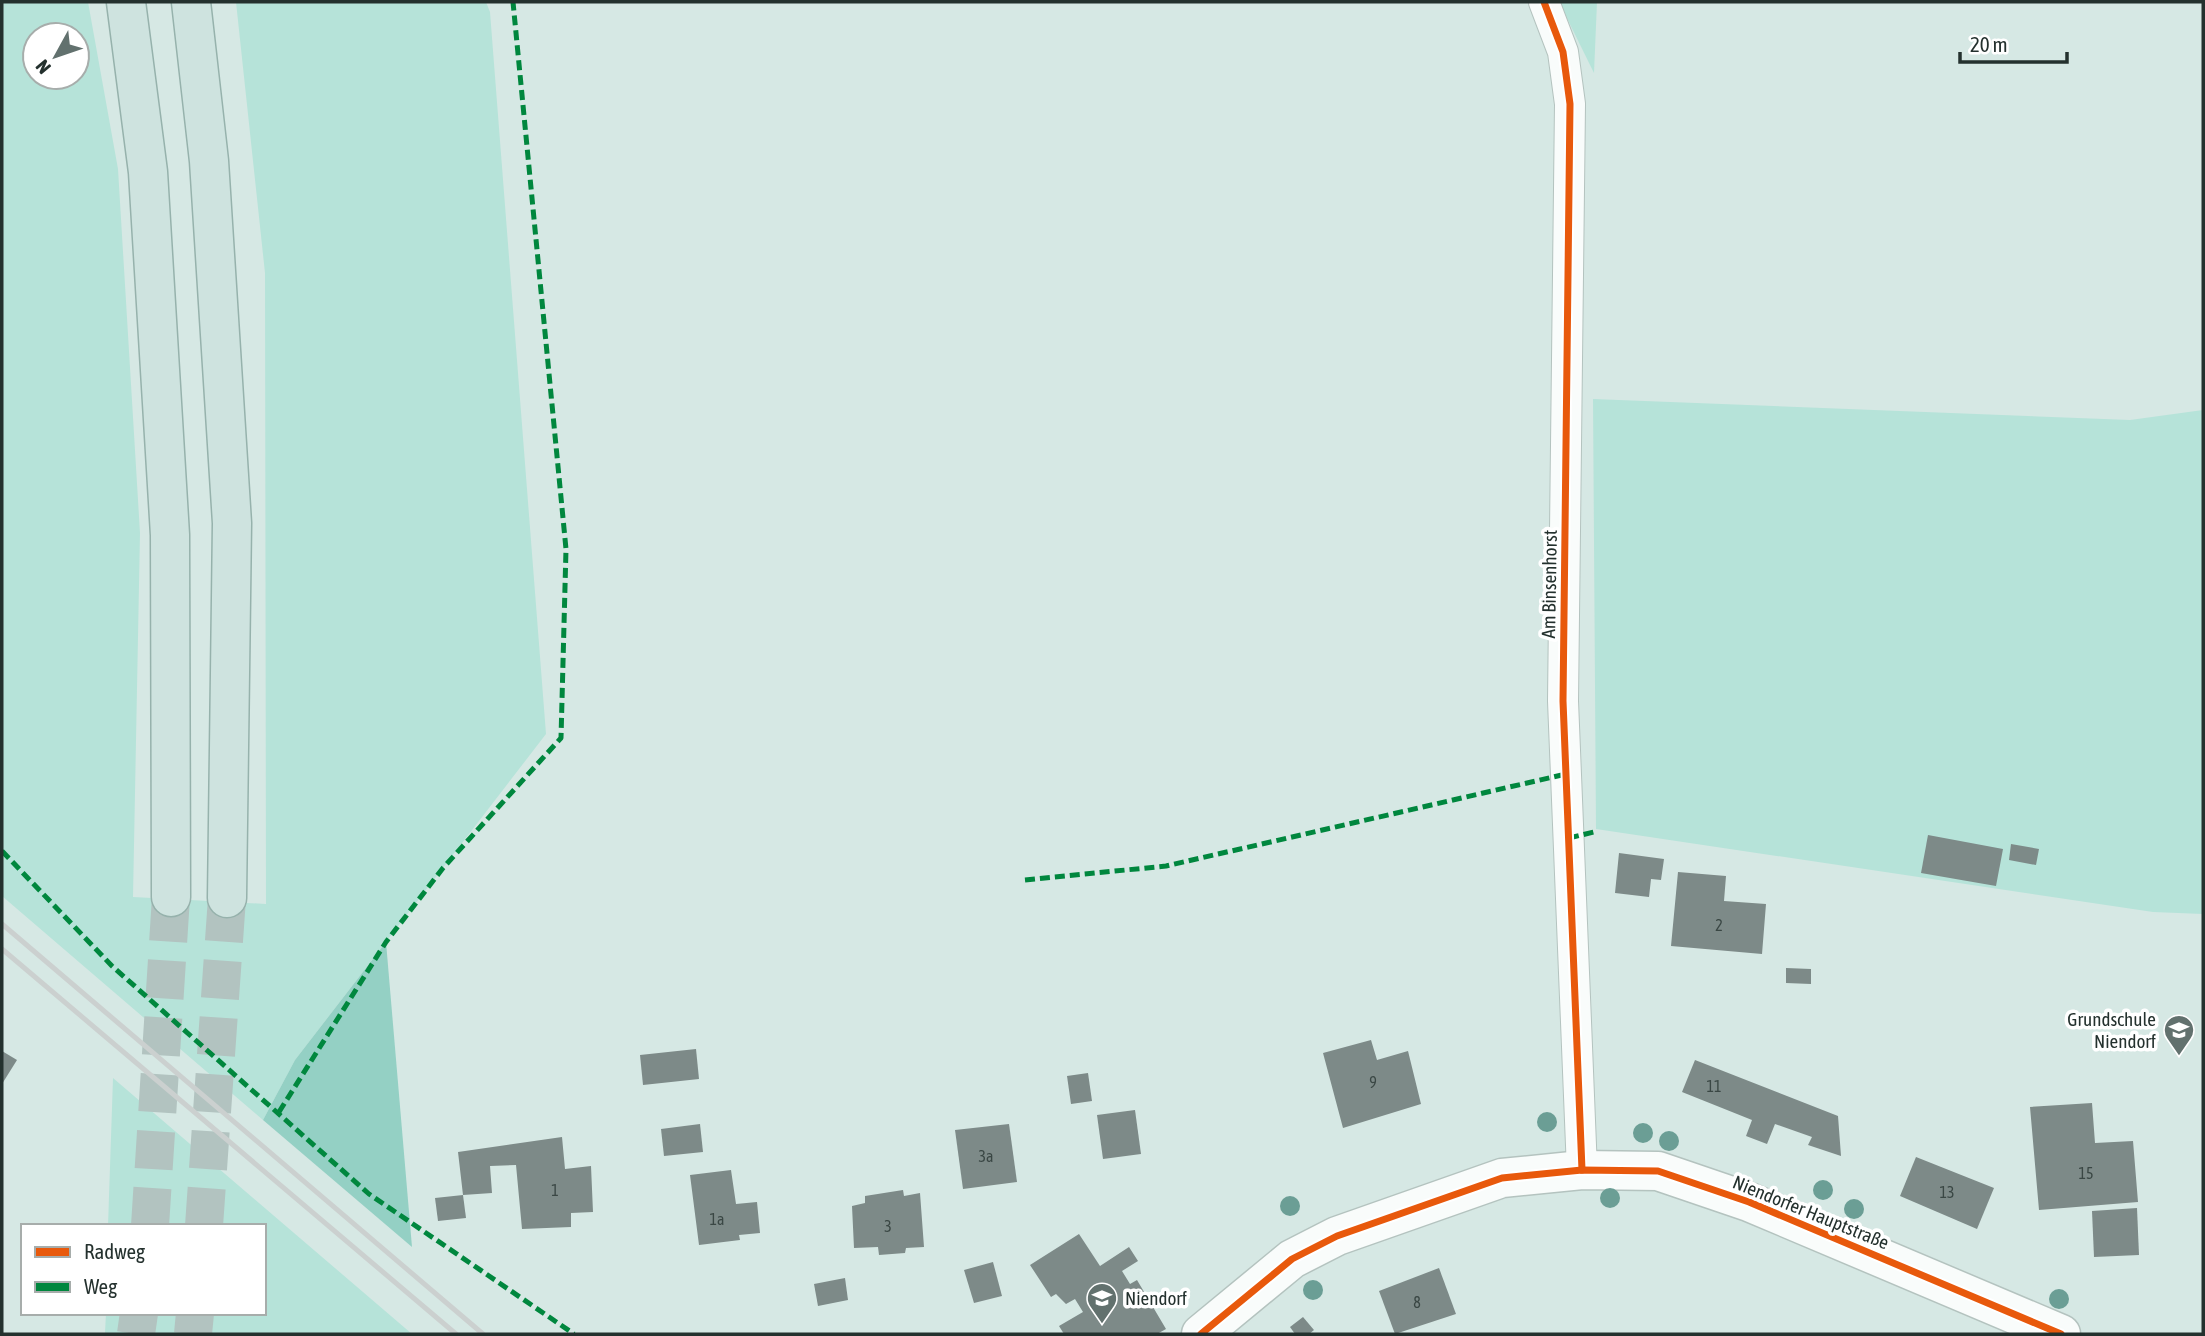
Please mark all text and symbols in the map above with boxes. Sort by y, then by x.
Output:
north arrow [21,21,91,91]
scale bar [1960,21,2067,65]
text: 20 m [1970,32,2008,56]
text: N [31,56,55,78]
street label: Am Binsenhorst [1537,529,1561,639]
house number: 2 [1715,916,1723,934]
place label: Grundschule Niendorf [2067,1008,2156,1052]
school or university icon: Grundschule Niendorf [2162,1013,2196,1057]
house number: 9 [1369,1073,1377,1091]
house number: 11 [1706,1077,1722,1095]
house number: 3a [979,1147,993,1165]
house number: 15 [2078,1164,2094,1182]
street label: Niendorfer Hauptstraße [1730,1171,1892,1253]
house number: 1 [551,1181,559,1199]
house number: 13 [1939,1183,1955,1201]
house number: 1a [710,1210,724,1228]
house number: 3 [884,1217,892,1235]
legend [21,1224,266,1315]
text: Radweg [84,1239,145,1263]
text: Weg [84,1274,117,1298]
school or university icon: Niendorf [1085,1281,1119,1325]
place label: Niendorf [1125,1287,1187,1309]
house number: 8 [1413,1293,1421,1311]

